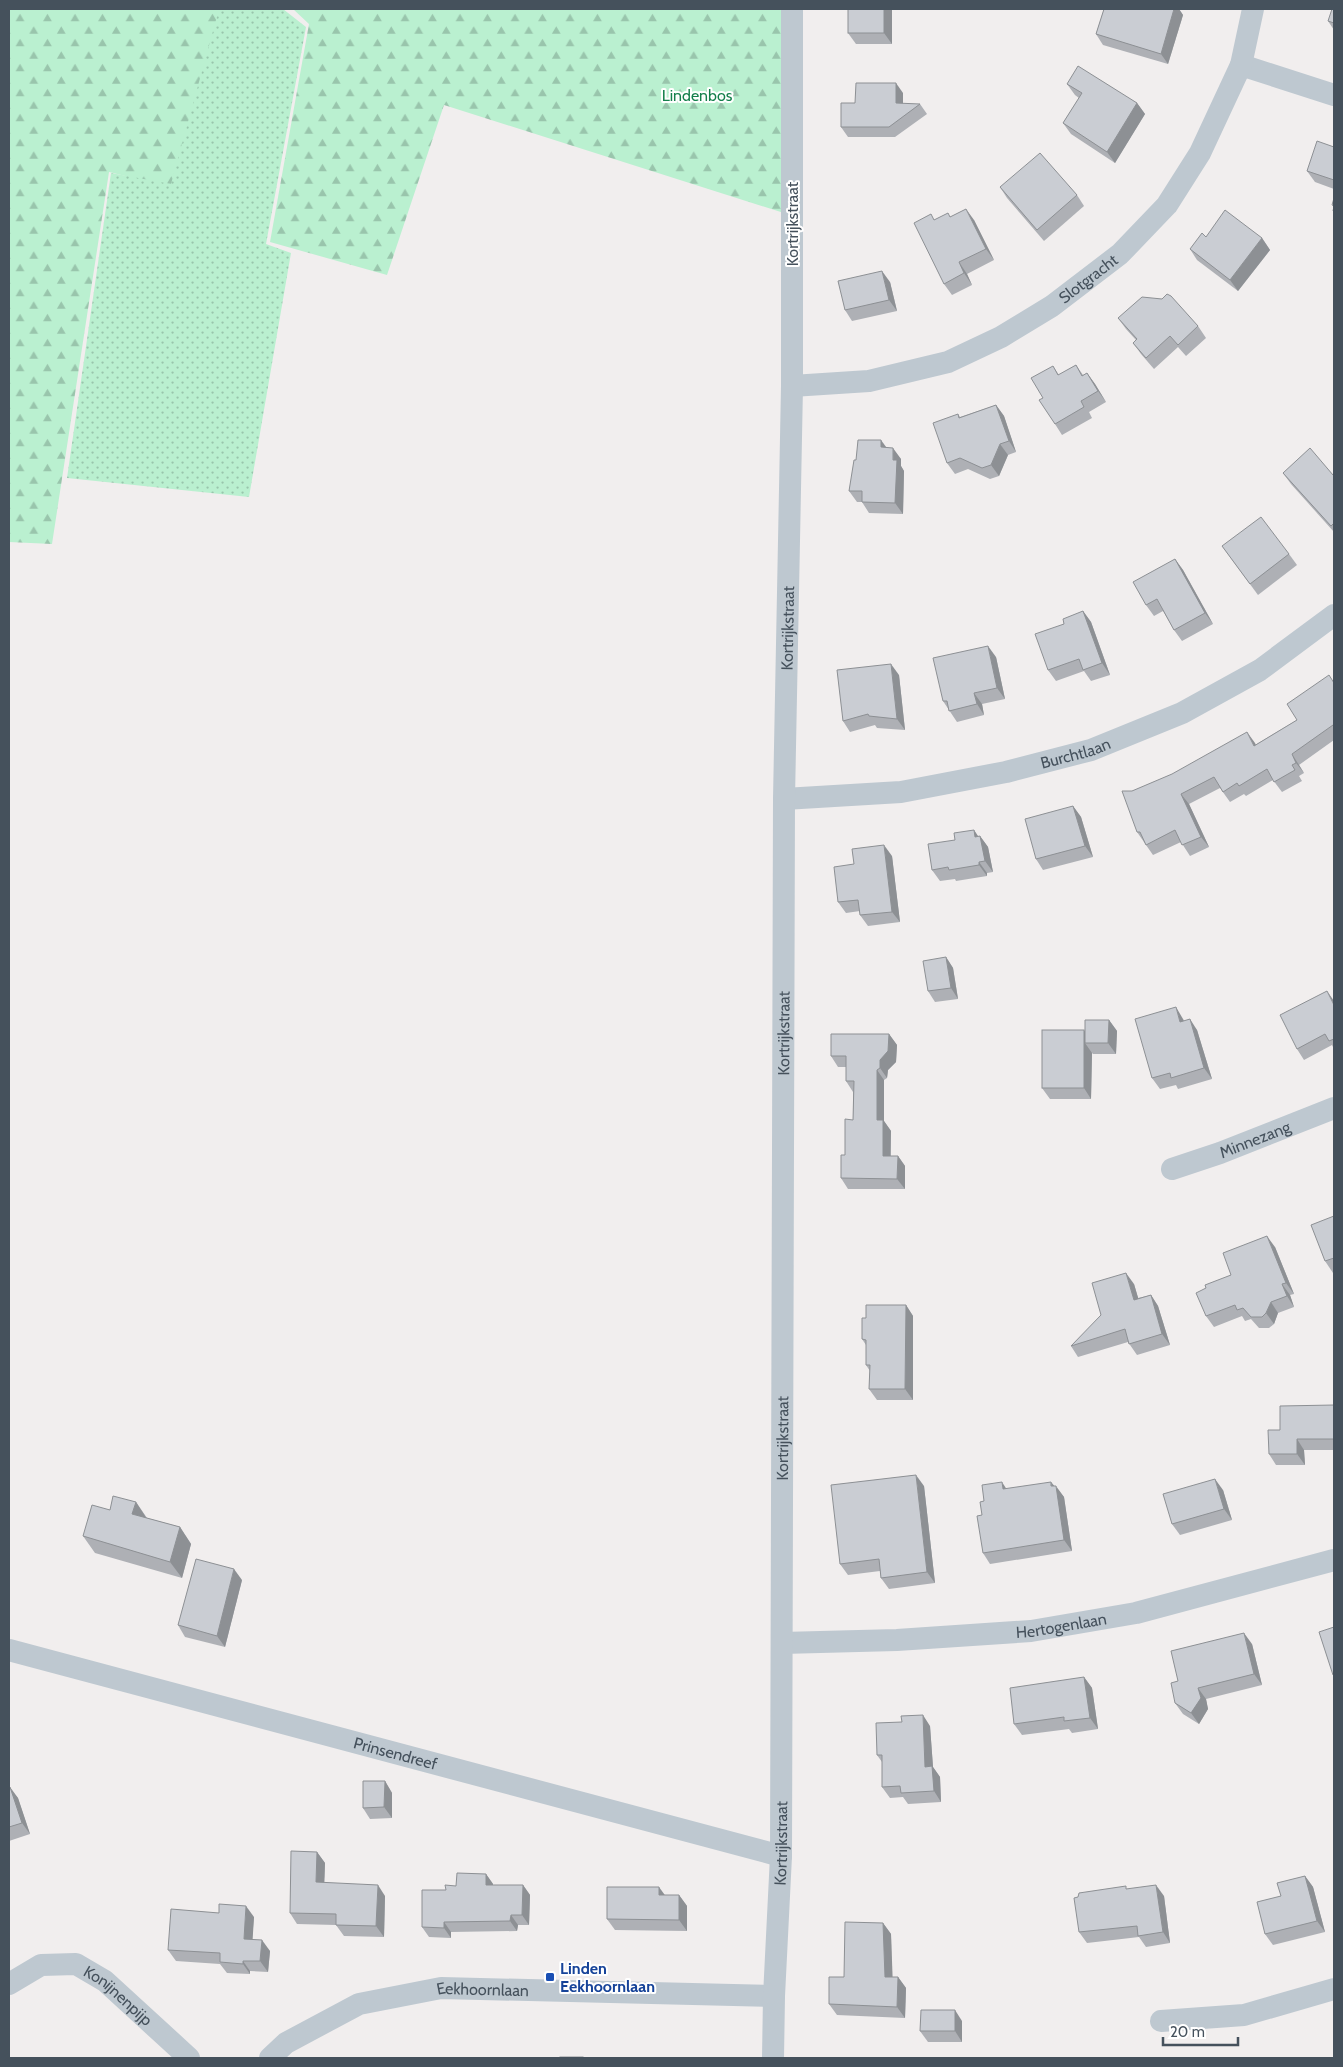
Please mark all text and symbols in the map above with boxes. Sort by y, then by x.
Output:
park label: Lindenbos [662,86,733,105]
street label: Kortrijkstraat [783,181,802,266]
street label: Slotgracht [1055,250,1122,307]
street label: Kortrijkstraat [777,585,798,671]
street label: Burchtlaan [1038,734,1113,772]
street label: Kortrijkstraat [774,990,793,1075]
street label: Minnezang [1217,1116,1294,1162]
street label: Kortrijkstraat [773,1395,792,1480]
street label: Hertogenlaan [1015,1609,1108,1641]
street label: Prinsendreef [352,1733,440,1774]
street label: Kortrijkstraat [770,1800,791,1886]
place label: Linden Eekhoornlaan [560,1959,655,1996]
street label: Konijnenpijp [81,1961,157,2029]
marker: Linden Eekhoornlaan [544,1971,556,1983]
street label: Eekhoornlaan [435,1978,529,2000]
scale bar [1163,2014,1238,2046]
text: 20 m [1170,2023,1205,2041]

